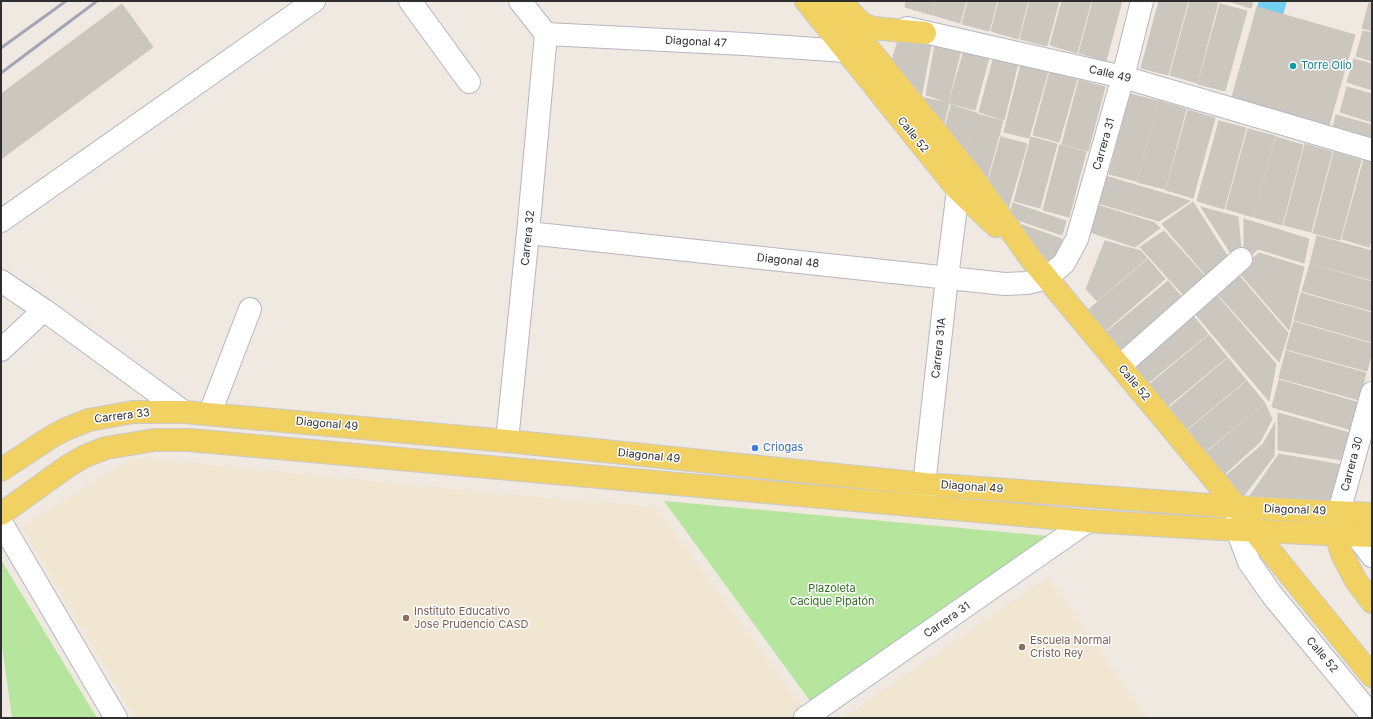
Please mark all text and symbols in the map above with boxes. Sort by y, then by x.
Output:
street label: Diagonal 47 [665,34,727,50]
place label: Torre Olio [1301,59,1352,73]
marker: Torre Olio [1288,61,1298,71]
street label: Calle 49 [1088,63,1132,85]
street label: Calle 52 [895,114,931,156]
street label: Carrera 31 [1090,116,1118,172]
street label: Carrera 32 [519,210,537,266]
street label: Diagonal 48 [756,251,820,271]
street label: Carrera 31A [929,317,949,379]
street label: Calle 52 [1115,363,1153,403]
street label: Carrera 33 [93,406,151,426]
street label: Diagonal 49 [295,415,359,433]
street label: Carrera 30 [1338,435,1366,493]
place label: Criogas [763,441,803,455]
marker: Criogas [750,443,760,453]
street label: Diagonal 49 [617,446,681,466]
street label: Diagonal 49 [940,478,1004,496]
street label: Diagonal 49 [1264,502,1326,518]
park label: Plazoleta Cacique Pipatón [789,582,875,608]
street label: Carrera 31 [921,599,973,641]
place label: Instituto Educativo Jose Prudencio CASD [414,605,529,631]
marker: Instituto Educativo Jose Prudencio CASD [401,613,411,623]
place label: Escuela Normal Cristo Rey [1030,634,1111,660]
street label: Calle 52 [1303,635,1341,675]
marker: Escuela Normal Cristo Rey [1017,642,1027,652]

